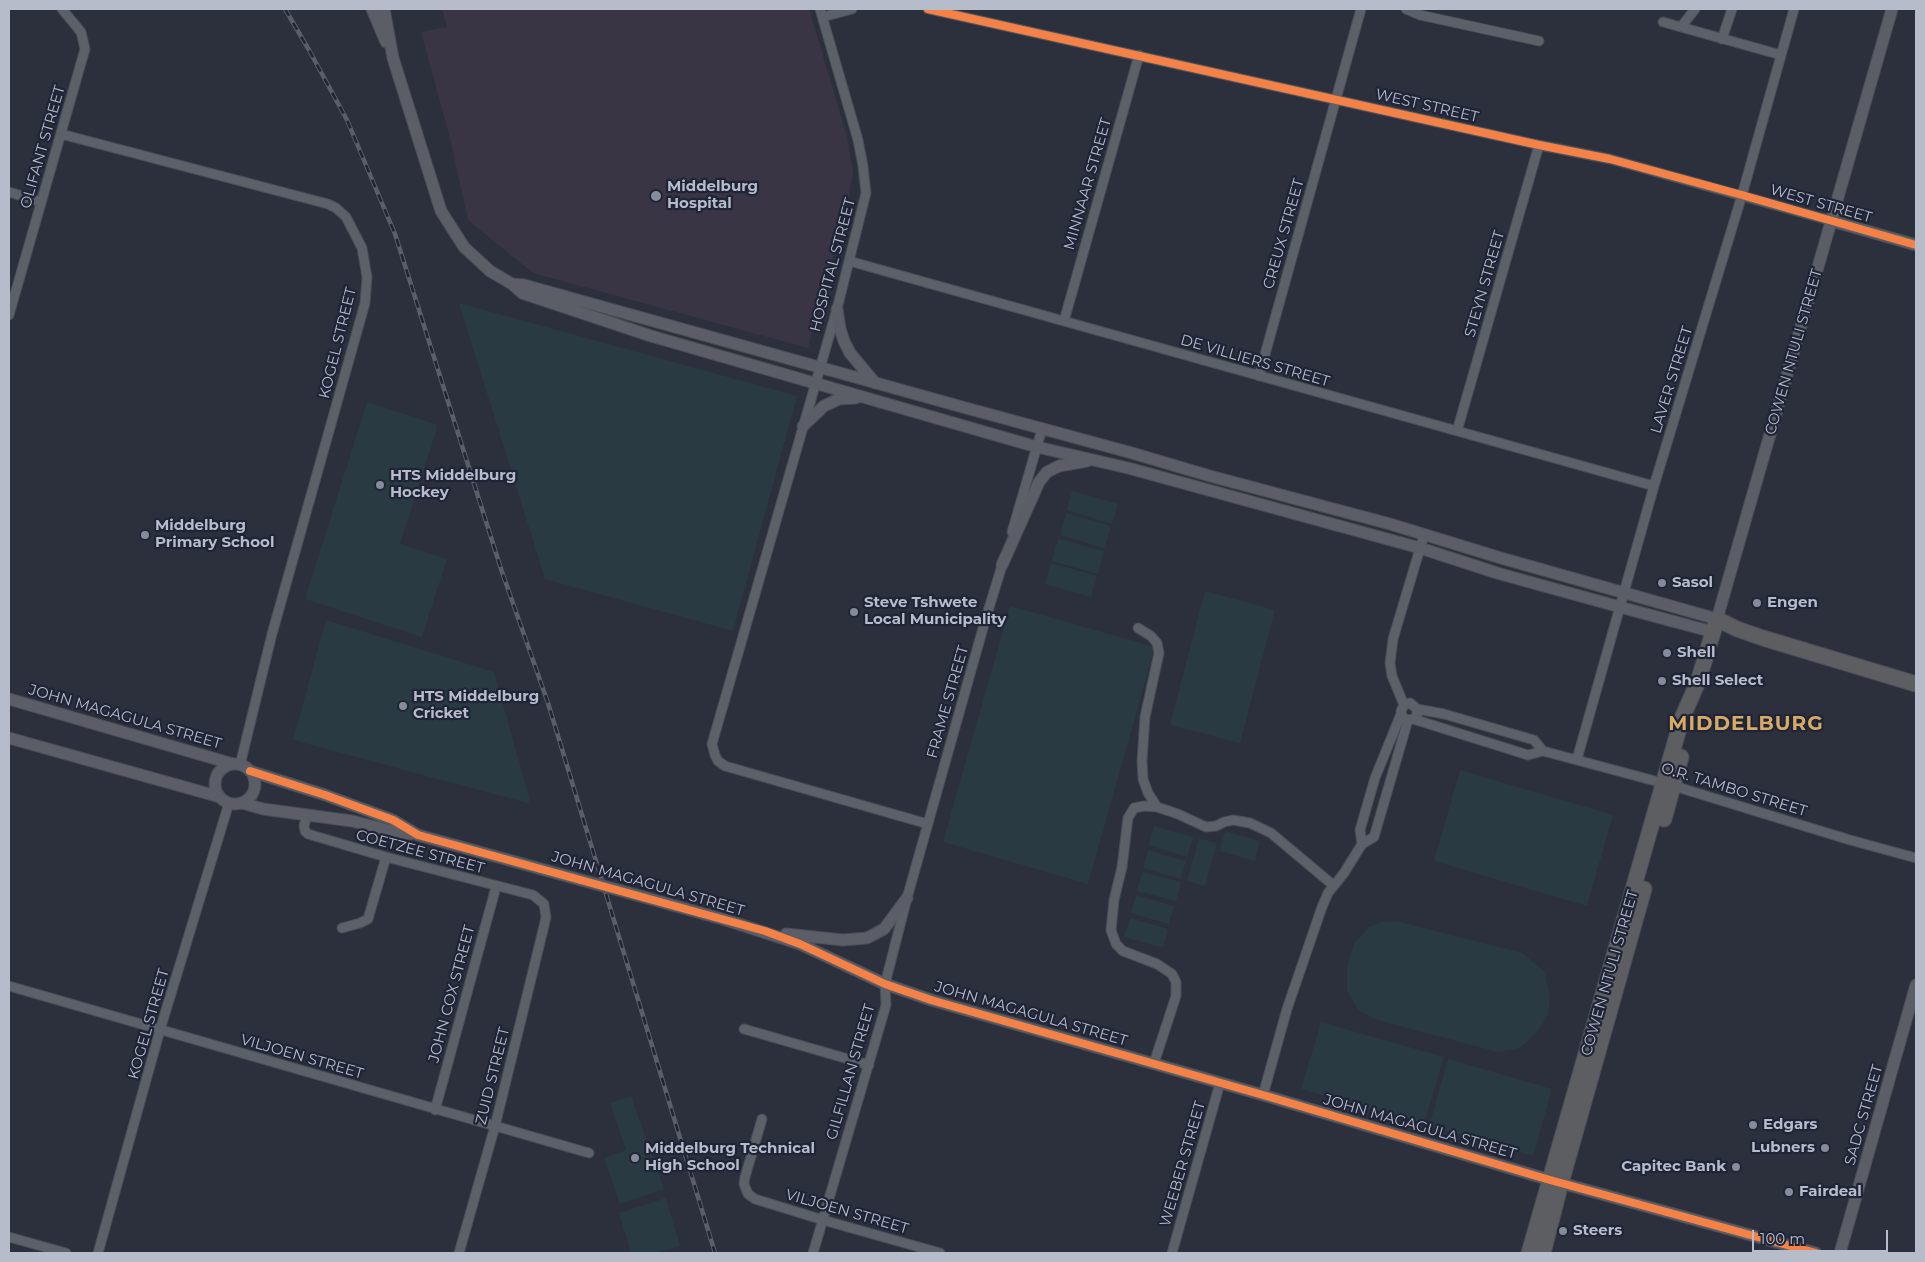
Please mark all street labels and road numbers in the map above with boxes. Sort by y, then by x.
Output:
street label: OLIFANT STREET [17,83,69,211]
street label: WEST STREET [1374,85,1480,127]
street label: MINNAAR STREET [1060,116,1116,252]
street label: CREUX STREET [1260,177,1308,291]
street label: WEST STREET [1768,181,1874,227]
street label: HOSPITAL STREET [806,196,860,334]
street label: STEYN STREET [1461,229,1509,339]
street label: COWEN NTULI STREET [1762,267,1826,437]
street label: KOGEL STREET [315,285,361,401]
street label: LAVER STREET [1647,324,1697,436]
street label: DE VILLIERS STREET [1178,331,1332,391]
street label: FRAME STREET [923,643,973,761]
street label: JOHN MAGAGULA STREET [27,681,223,753]
street label: O.R. TAMBO STREET [1659,759,1809,821]
street label: COETZEE STREET [354,826,486,878]
street label: JOHN MAGAGULA STREET [550,848,746,920]
street label: COWEN NTULI STREET [1578,888,1642,1058]
street label: JOHN COX STREET [425,923,479,1065]
street label: KOGEL STREET [125,967,173,1081]
street label: JOHN MAGAGULA STREET [933,978,1129,1050]
street label: GILFILLAN STREET [823,1002,879,1142]
street label: ZUID STREET [472,1025,514,1127]
street label: VILJOEN STREET [238,1031,366,1083]
street label: SADC STREET [1841,1062,1887,1168]
street label: JOHN MAGAGULA STREET [1322,1091,1518,1163]
street label: WEEBER STREET [1156,1099,1210,1229]
street label: VILJOEN STREET [783,1186,911,1238]

